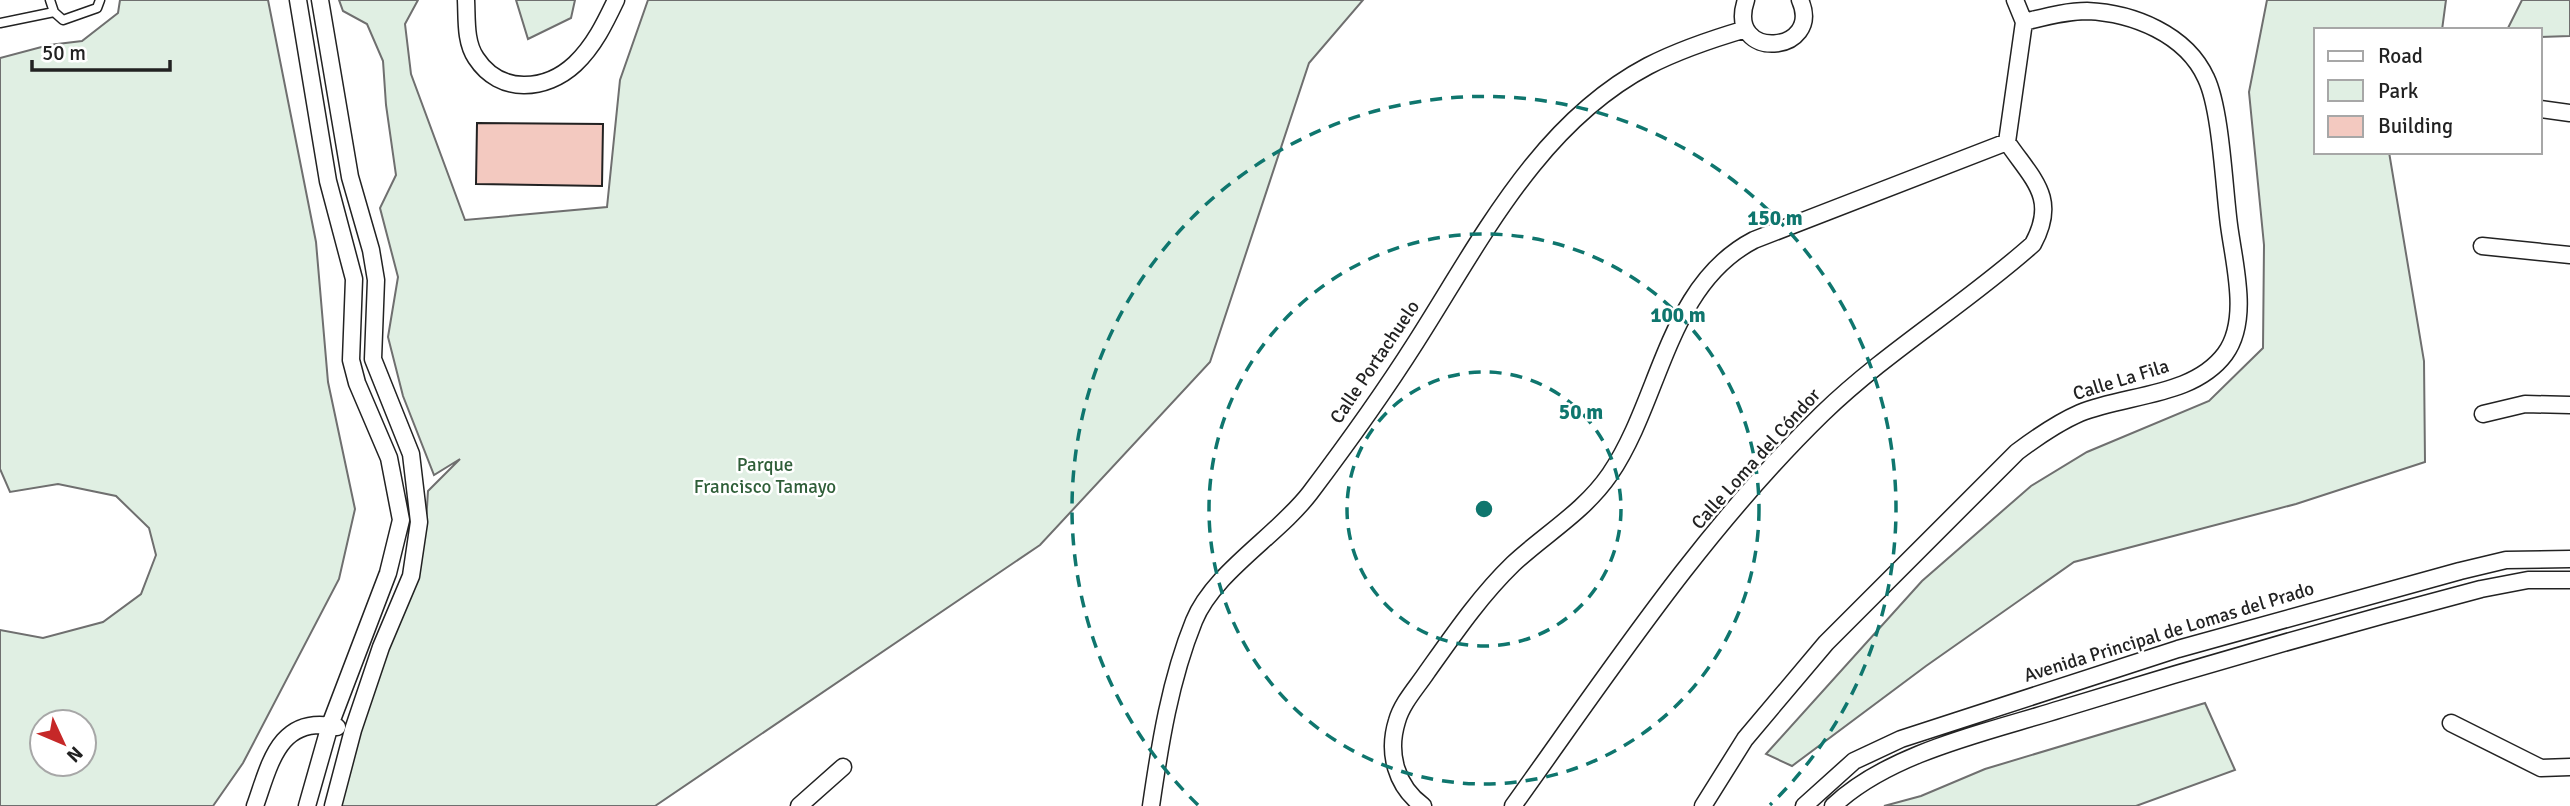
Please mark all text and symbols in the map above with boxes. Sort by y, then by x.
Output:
scale bar [32,28,170,72]
legend [2314,28,2542,154]
text: 50 m [42,40,86,66]
text: Road [2378,43,2423,69]
text: Park [2378,78,2419,104]
text: Building [2378,113,2453,139]
text: 150 m [1747,205,1803,231]
street label: Calle Portachuelo [1325,296,1425,428]
text: 100 m [1650,302,1706,328]
street label: Calle La Fila [2070,354,2172,406]
street label: Calle Loma del Cóndor [1686,384,1826,534]
text: 50 m [1559,399,1603,425]
park label: Parque Francisco Tamayo [694,453,836,499]
centre of rings [1472,497,1496,521]
street label: Avenida Principal de Lomas del Prado [2021,576,2317,688]
north arrow [28,708,98,778]
text: N [61,741,88,767]

